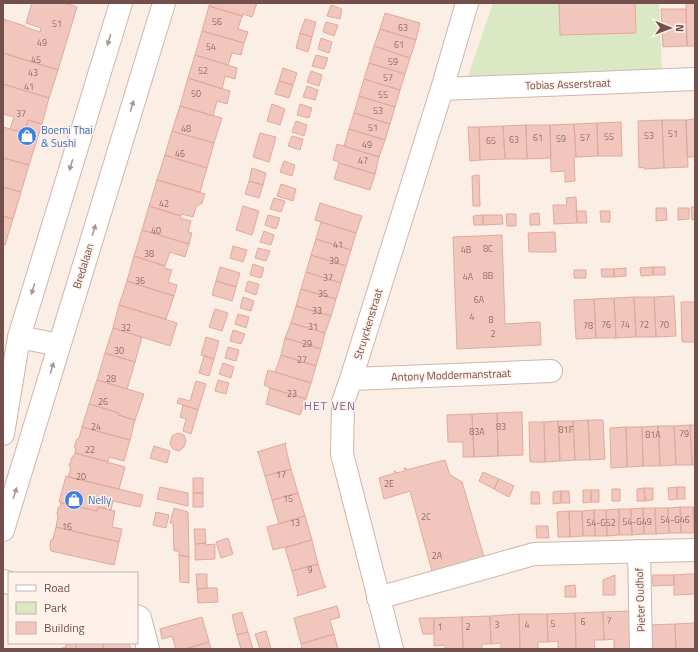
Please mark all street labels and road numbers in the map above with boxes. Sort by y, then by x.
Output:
street label: Tobias Asserstraat [525,75,611,93]
street label: Bredalaan [69,241,98,291]
street label: Struyckenstraat [350,286,386,362]
street label: Antony Moddermanstraat [391,365,511,385]
street label: Pieter Oudhof [631,567,649,632]

